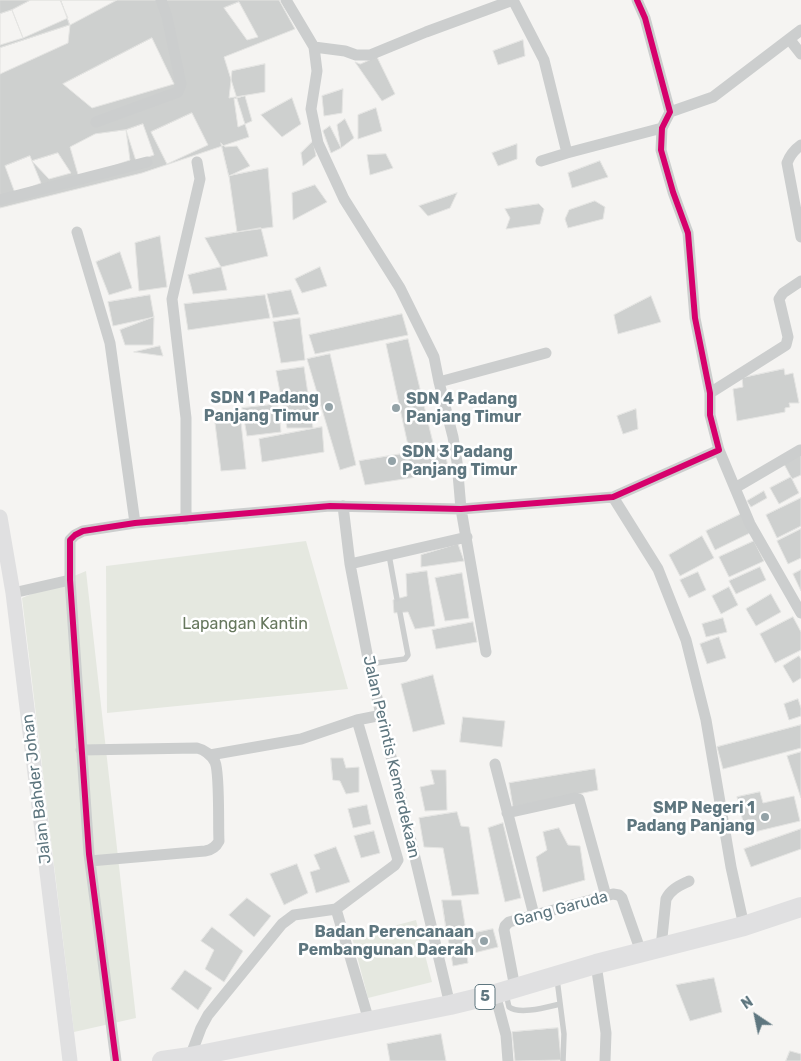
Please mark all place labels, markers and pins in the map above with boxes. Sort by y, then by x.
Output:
place label: SDN 1 Padang Panjang Timur [204,388,319,426]
place label: SDN 4 Padang Panjang Timur [406,389,521,427]
marker: SDN 1 Padang Panjang Timur [323,401,335,413]
marker: SDN 4 Padang Panjang Timur [390,402,402,414]
place label: SDN 3 Padang Panjang Timur [402,442,517,480]
marker: SDN 3 Padang Panjang Timur [386,455,398,467]
place label: SMP Negeri 1 Padang Panjang [626,798,755,836]
marker: SMP Negeri 1 Padang Panjang [759,811,771,823]
place label: Badan Perencanaan Pembangunan Daerah [298,922,474,960]
marker: Badan Perencanaan Pembangunan Daerah [478,935,490,947]

